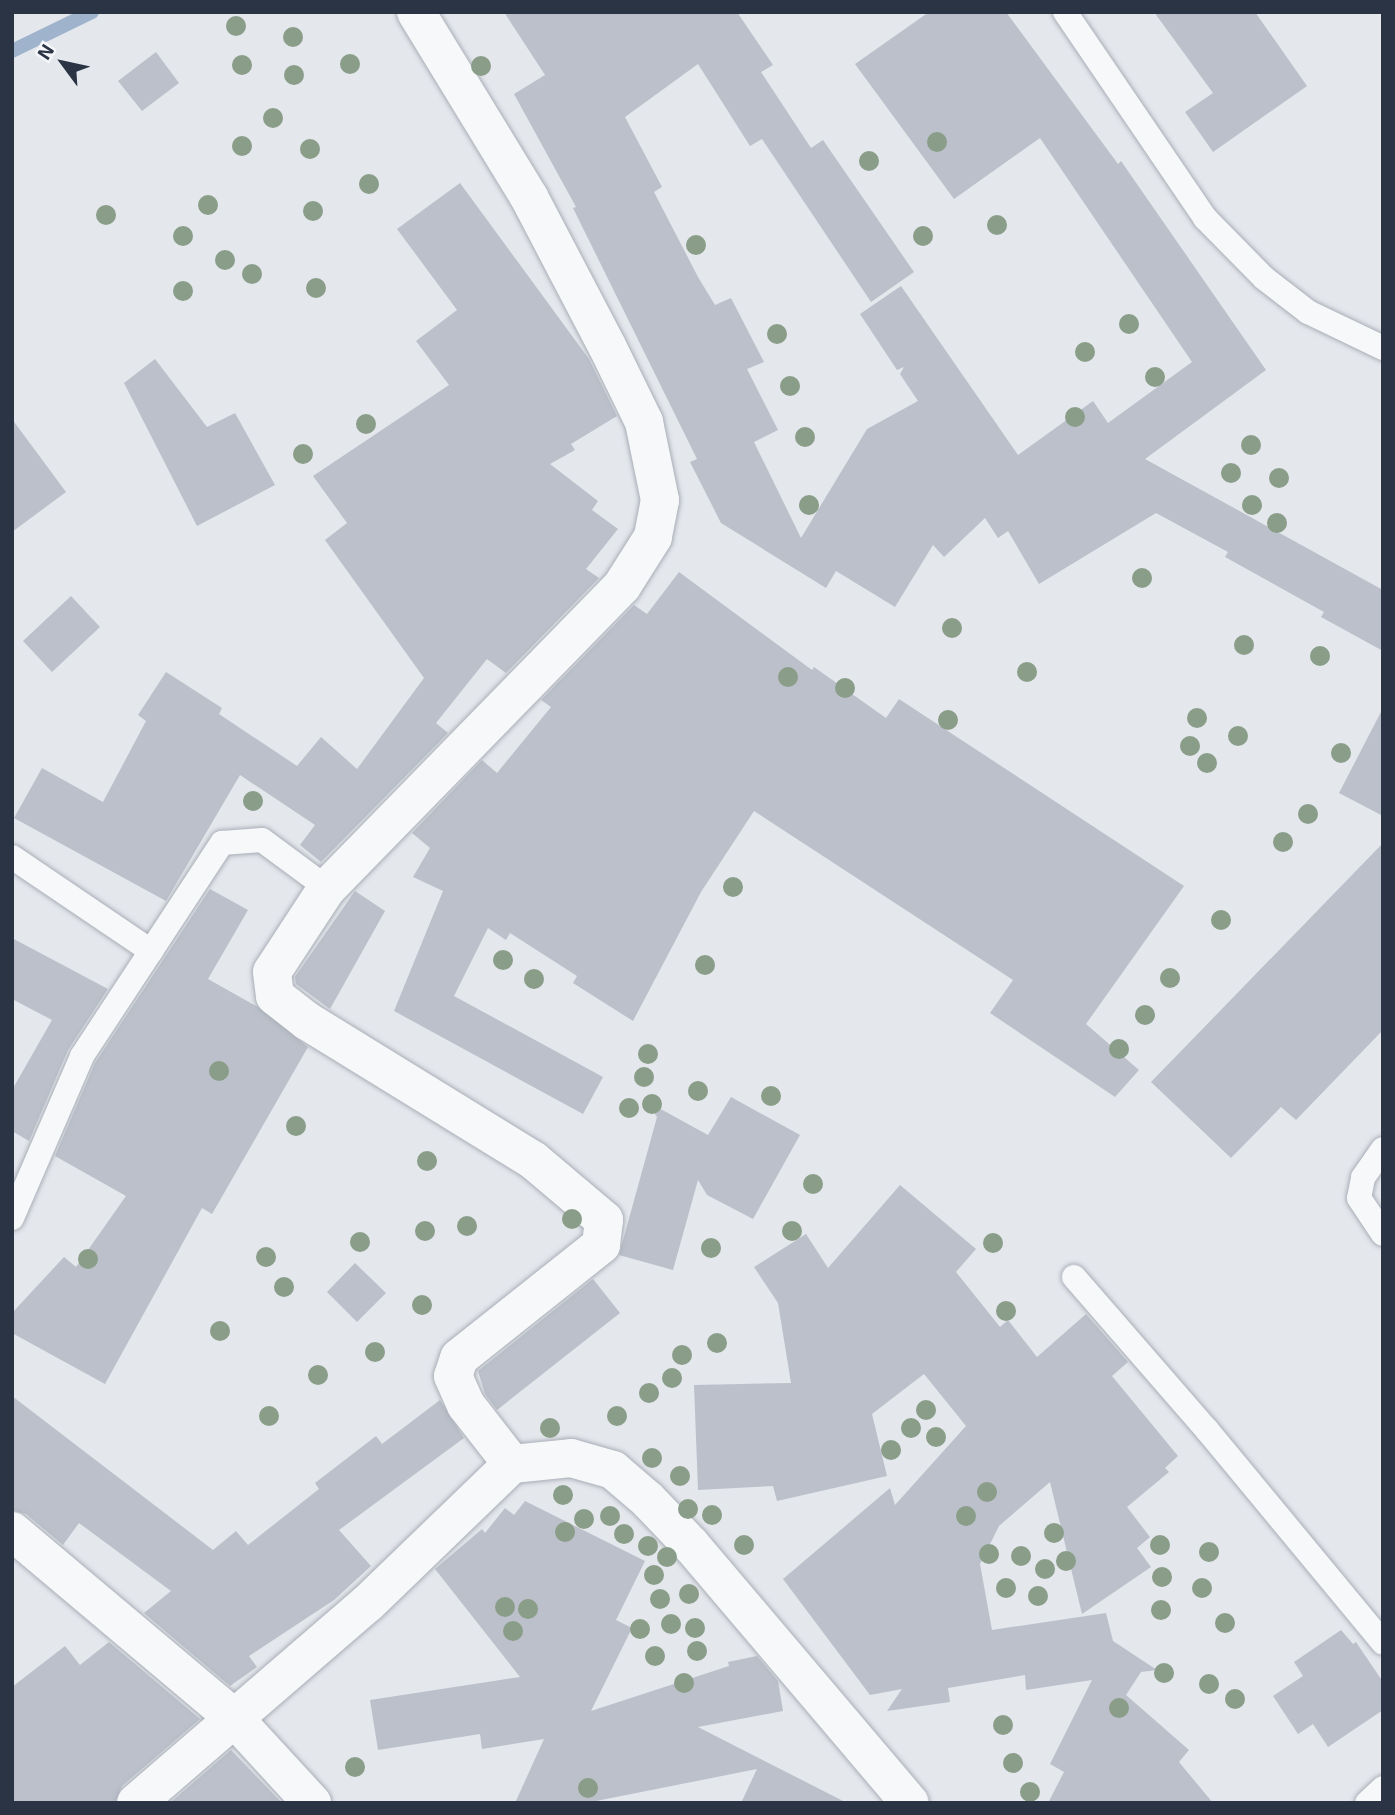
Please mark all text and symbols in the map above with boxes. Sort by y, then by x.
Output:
north arrow [28,28,98,98]
text: N [32,39,58,63]

